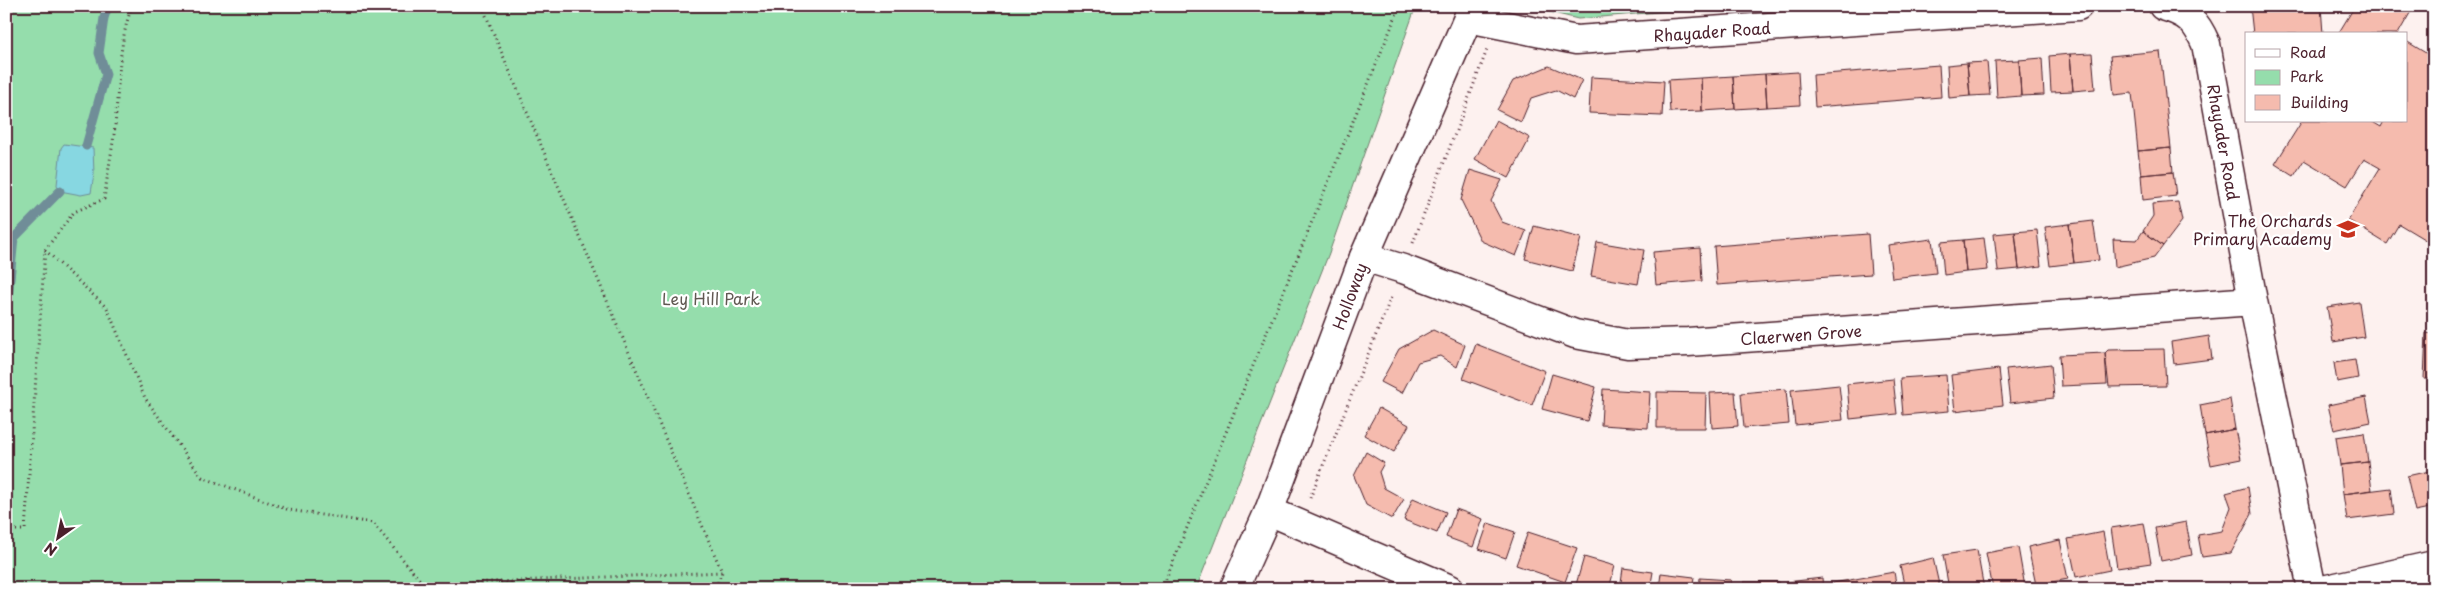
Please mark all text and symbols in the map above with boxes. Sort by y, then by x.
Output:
street label: Rhayader Road [1652,15,1772,47]
legend [2245,32,2408,122]
text: Road [2290,40,2326,63]
text: Park [2290,64,2324,87]
street label: Rhayader Road [2202,82,2246,202]
text: Building [2290,90,2349,113]
place label: The Orchards Primary Academy [2193,208,2332,250]
school or university icon: The Orchards Primary Academy [2335,216,2361,242]
street label: Holloway [1326,259,1372,333]
park label: Ley Hill Park [662,286,760,310]
street label: Claerwen Grove [1739,318,1863,350]
north arrow [32,512,82,562]
text: N [40,537,61,561]

